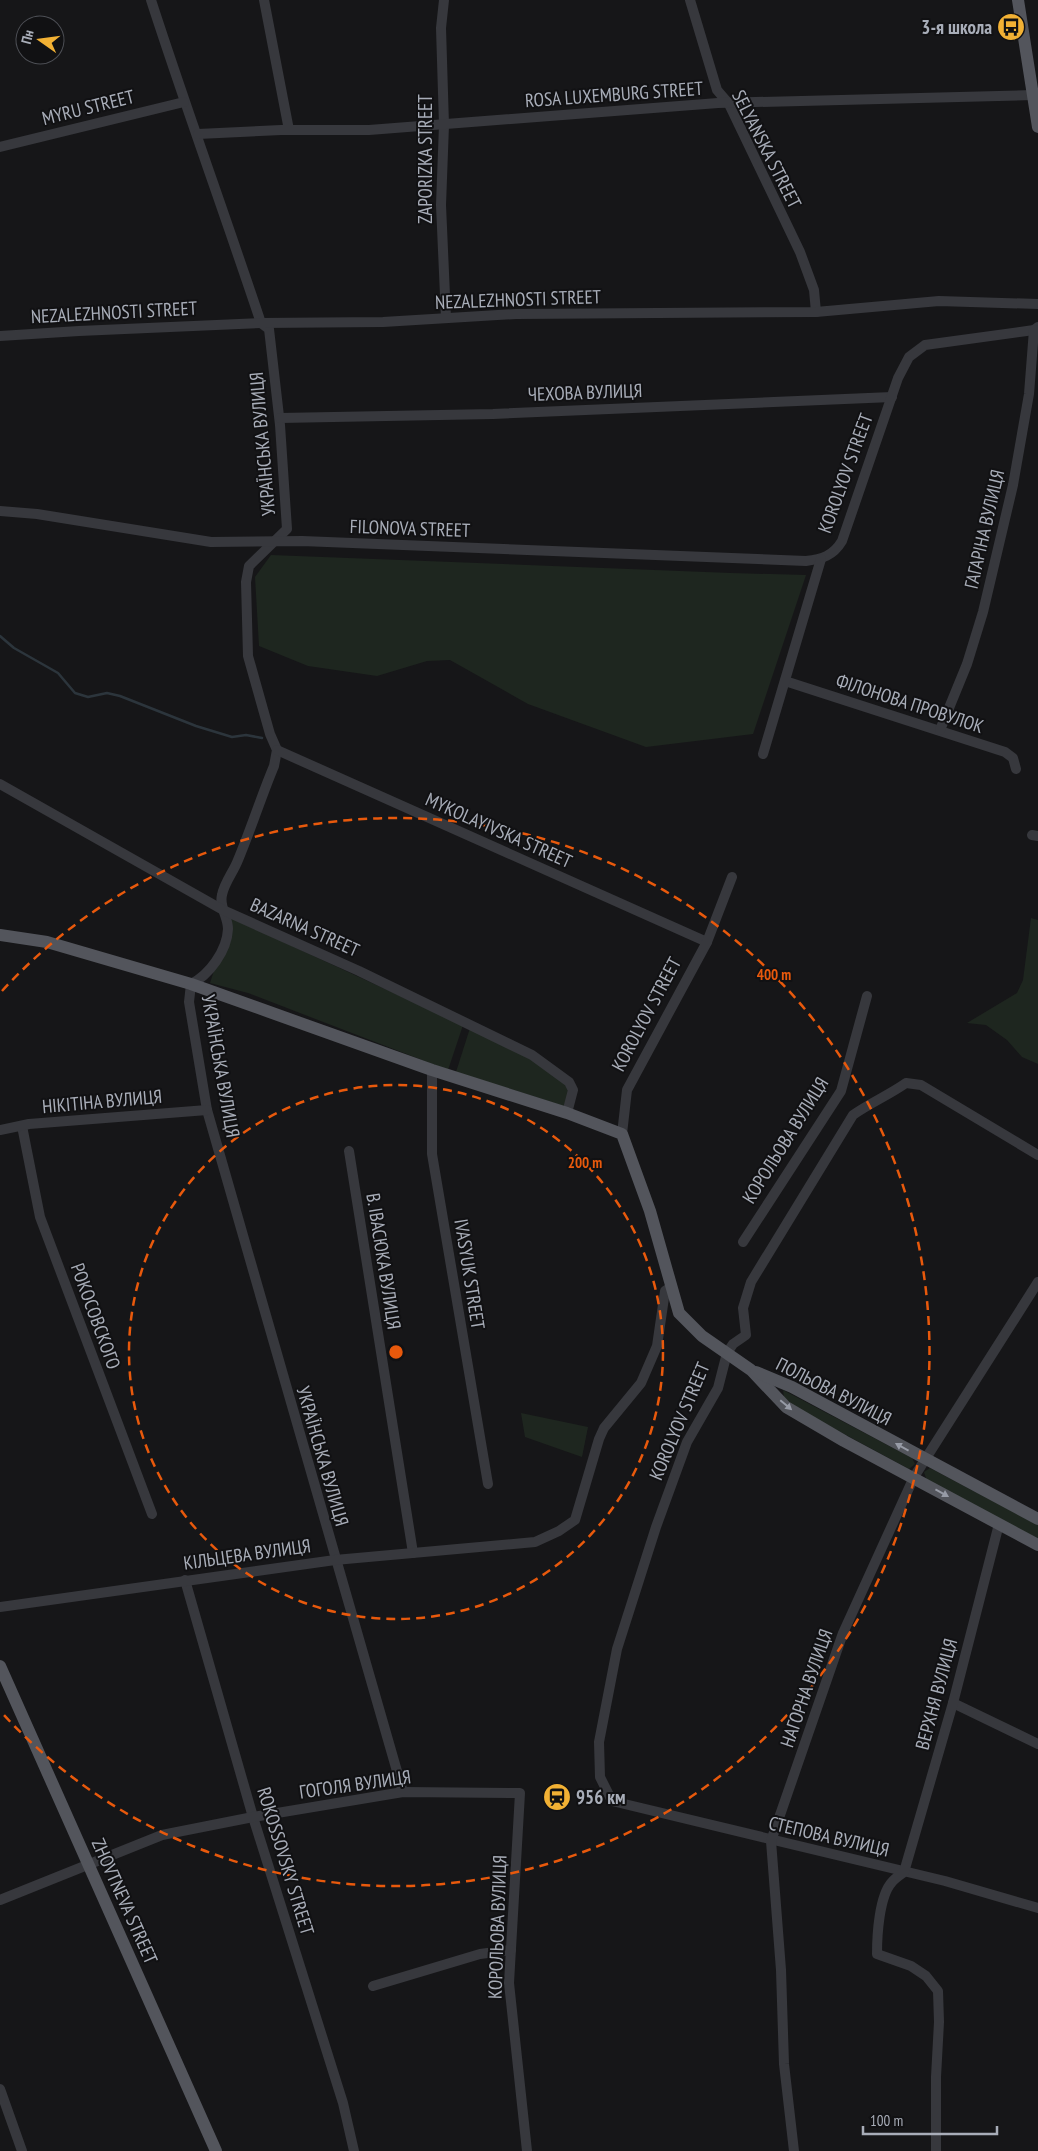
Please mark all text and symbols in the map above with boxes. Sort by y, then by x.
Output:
bus stop icon: 3-я школа [996,12,1026,42]
north arrow [15,15,65,65]
place label: 3-я школа [921,15,992,39]
text: Пн [17,28,38,46]
street label: ROSA LUXEMBURG STREET [524,76,704,112]
street label: MYRU STREET [39,84,137,130]
street label: SELYANSKA STREET [727,86,807,212]
street label: ZAPORIZKA STREET [413,94,437,224]
street label: NEZALEZHNOSTI STREET [435,284,602,314]
street label: NEZALEZHNOSTI STREET [30,296,198,328]
street label: УКРАЇНСЬКА ВУЛИЦЯ [244,371,280,517]
street label: ЧЕХОВА ВУЛИЦЯ [527,378,643,406]
street label: KOROLYOV STREET [812,409,878,536]
street label: ГАГАРІНА ВУЛИЦЯ [959,467,1009,591]
street label: FILONOVA STREET [349,514,471,542]
street label: ФІЛОНОВА ПРОВУЛОК [833,668,987,738]
street label: MYKOLAYIVSKA STREET [422,787,576,873]
street label: BAZARNA STREET [247,892,364,962]
street label: KOROLYOV STREET [606,952,686,1075]
text: 400 m [757,965,791,984]
street label: УКРАЇНСЬКА ВУЛИЦЯ [197,993,245,1139]
street label: КОРОЛЬОВА ВУЛИЦЯ [737,1072,833,1208]
street label: НІКІТІНА ВУЛИЦЯ [41,1084,163,1118]
text: 200 m [568,1153,602,1172]
street label: В. ІВАСЮКА ВУЛИЦЯ [361,1191,407,1331]
street label: IVASYUK STREET [449,1217,491,1331]
street label: РОКОСОВСКОГО [66,1260,126,1372]
centre of rings [387,1343,405,1361]
street label: ПОЛЬОВА ВУЛИЦЯ [772,1352,896,1430]
street label: KOROLYOV STREET [643,1358,715,1483]
street label: УКРАЇНСЬКА ВУЛИЦЯ [292,1383,354,1529]
one-way arrow [779,1399,792,1410]
one-way arrow [895,1443,910,1451]
one-way arrow [935,1489,950,1497]
street label: КІЛЬЦЕВА ВУЛИЦЯ [182,1533,312,1575]
street label: НАГОРНА ВУЛИЦЯ [775,1626,837,1750]
street label: ВЕРХНЯ ВУЛИЦЯ [910,1636,962,1752]
street label: ГОГОЛЯ ВУЛИЦЯ [298,1764,412,1804]
station icon: 956 км [542,1782,572,1812]
street label: ROKOSSOVSKY STREET [252,1784,320,1938]
place label: 956 км [576,1785,625,1809]
street label: СТЕПОВА ВУЛИЦЯ [766,1810,892,1862]
street label: ZHOVTNEVA STREET [87,1834,164,1968]
street label: КОРОЛЬОВА ВУЛИЦЯ [482,1854,512,2000]
scale bar [863,2104,997,2136]
text: 100 m [870,2111,903,2130]

